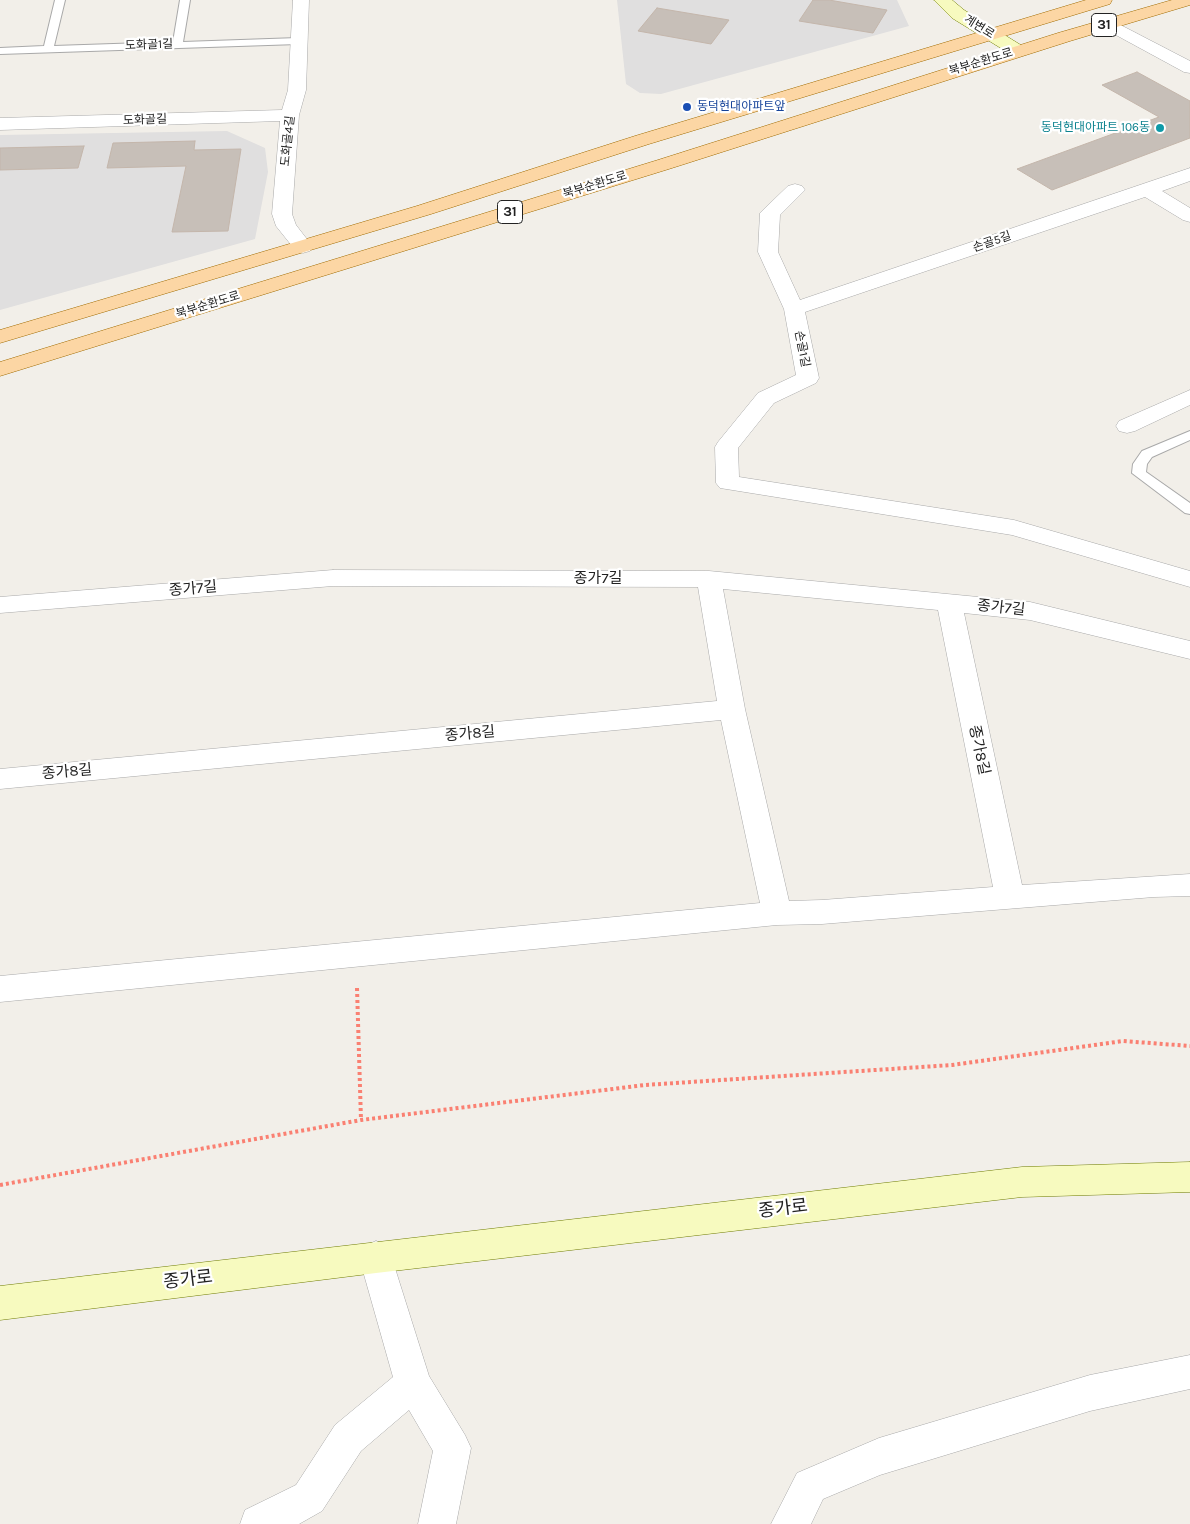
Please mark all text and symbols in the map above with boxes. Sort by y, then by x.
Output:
street label: 계변로 [961,12,997,42]
road number: 31 [1092,14,1116,36]
street label: 도화골1길 [125,37,173,53]
street label: 북부순환도로 [947,45,1015,79]
place label: 동덕현대아파트앞 [697,100,785,114]
marker: 동덕현대아파트앞 [681,101,693,113]
street label: 도화골길 [123,112,167,128]
street label: 도화골4길 [278,115,298,167]
place label: 동덕현대아파트 106동 [1041,121,1150,135]
marker: 동덕현대아파트 106동 [1154,122,1166,134]
street label: 북부순환도로 [561,168,629,202]
road number: 31 [498,200,522,223]
street label: 손골5길 [971,229,1013,255]
street label: 북부순환도로 [174,288,242,322]
street label: 손골1길 [791,329,813,369]
street label: 종가7길 [574,570,622,588]
street label: 종가7길 [168,578,218,600]
street label: 종가7길 [976,597,1026,619]
street label: 종가8길 [444,723,496,745]
street label: 종가8길 [965,723,993,777]
street label: 종가8길 [41,761,93,783]
street label: 종가로 [757,1195,809,1223]
street label: 종가로 [162,1266,214,1294]

